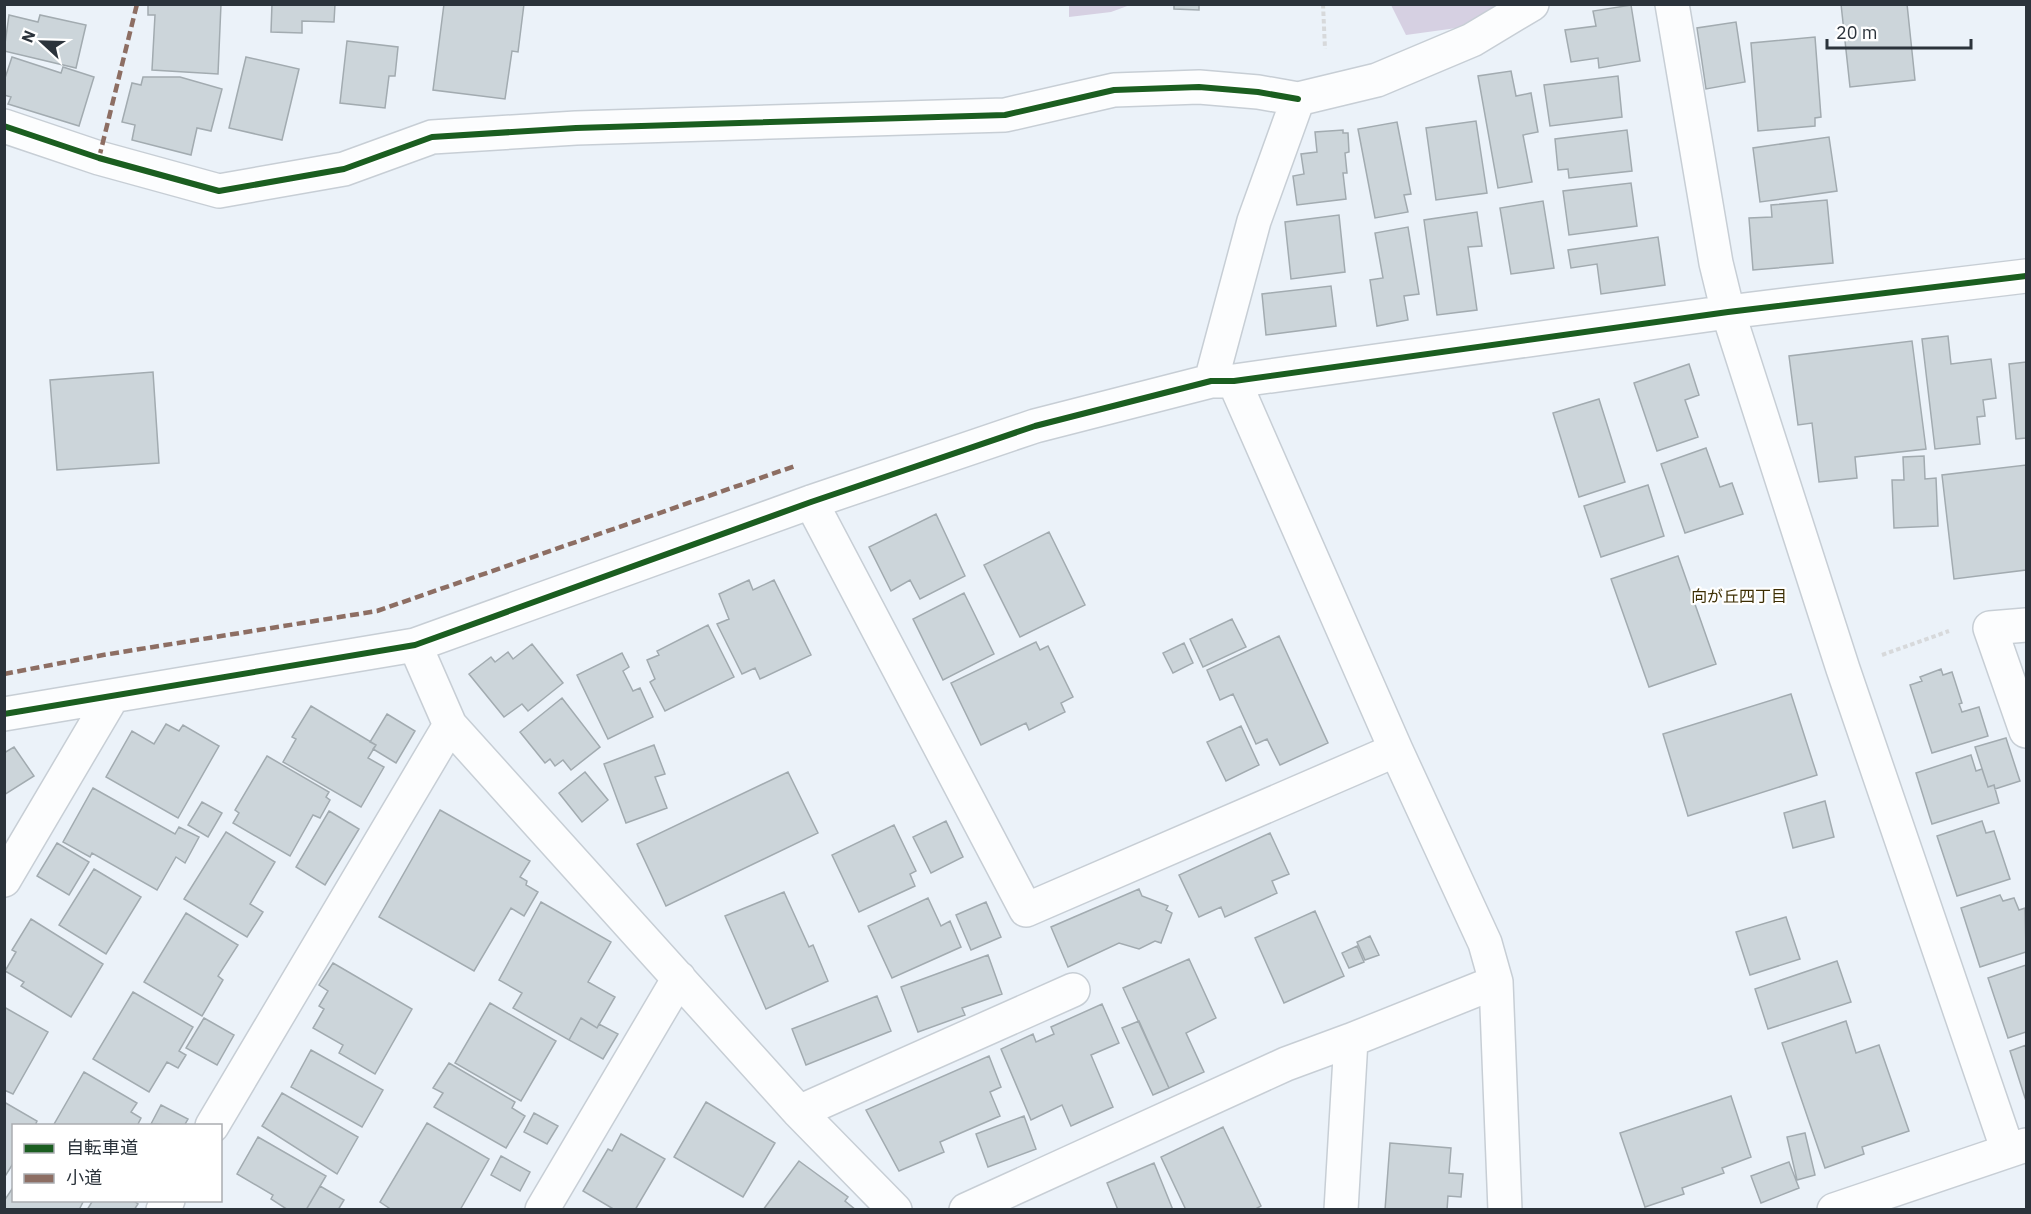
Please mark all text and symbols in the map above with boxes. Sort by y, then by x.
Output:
north arrow [12,12,72,72]
scale bar [1827,12,1971,50]
text: 20 m [1836,21,1878,44]
text: N [17,27,40,46]
district label: 向が丘四丁目 [1691,586,1787,606]
legend [12,1124,222,1202]
text: 自転車道 [66,1136,138,1159]
text: 小道 [66,1166,102,1189]

